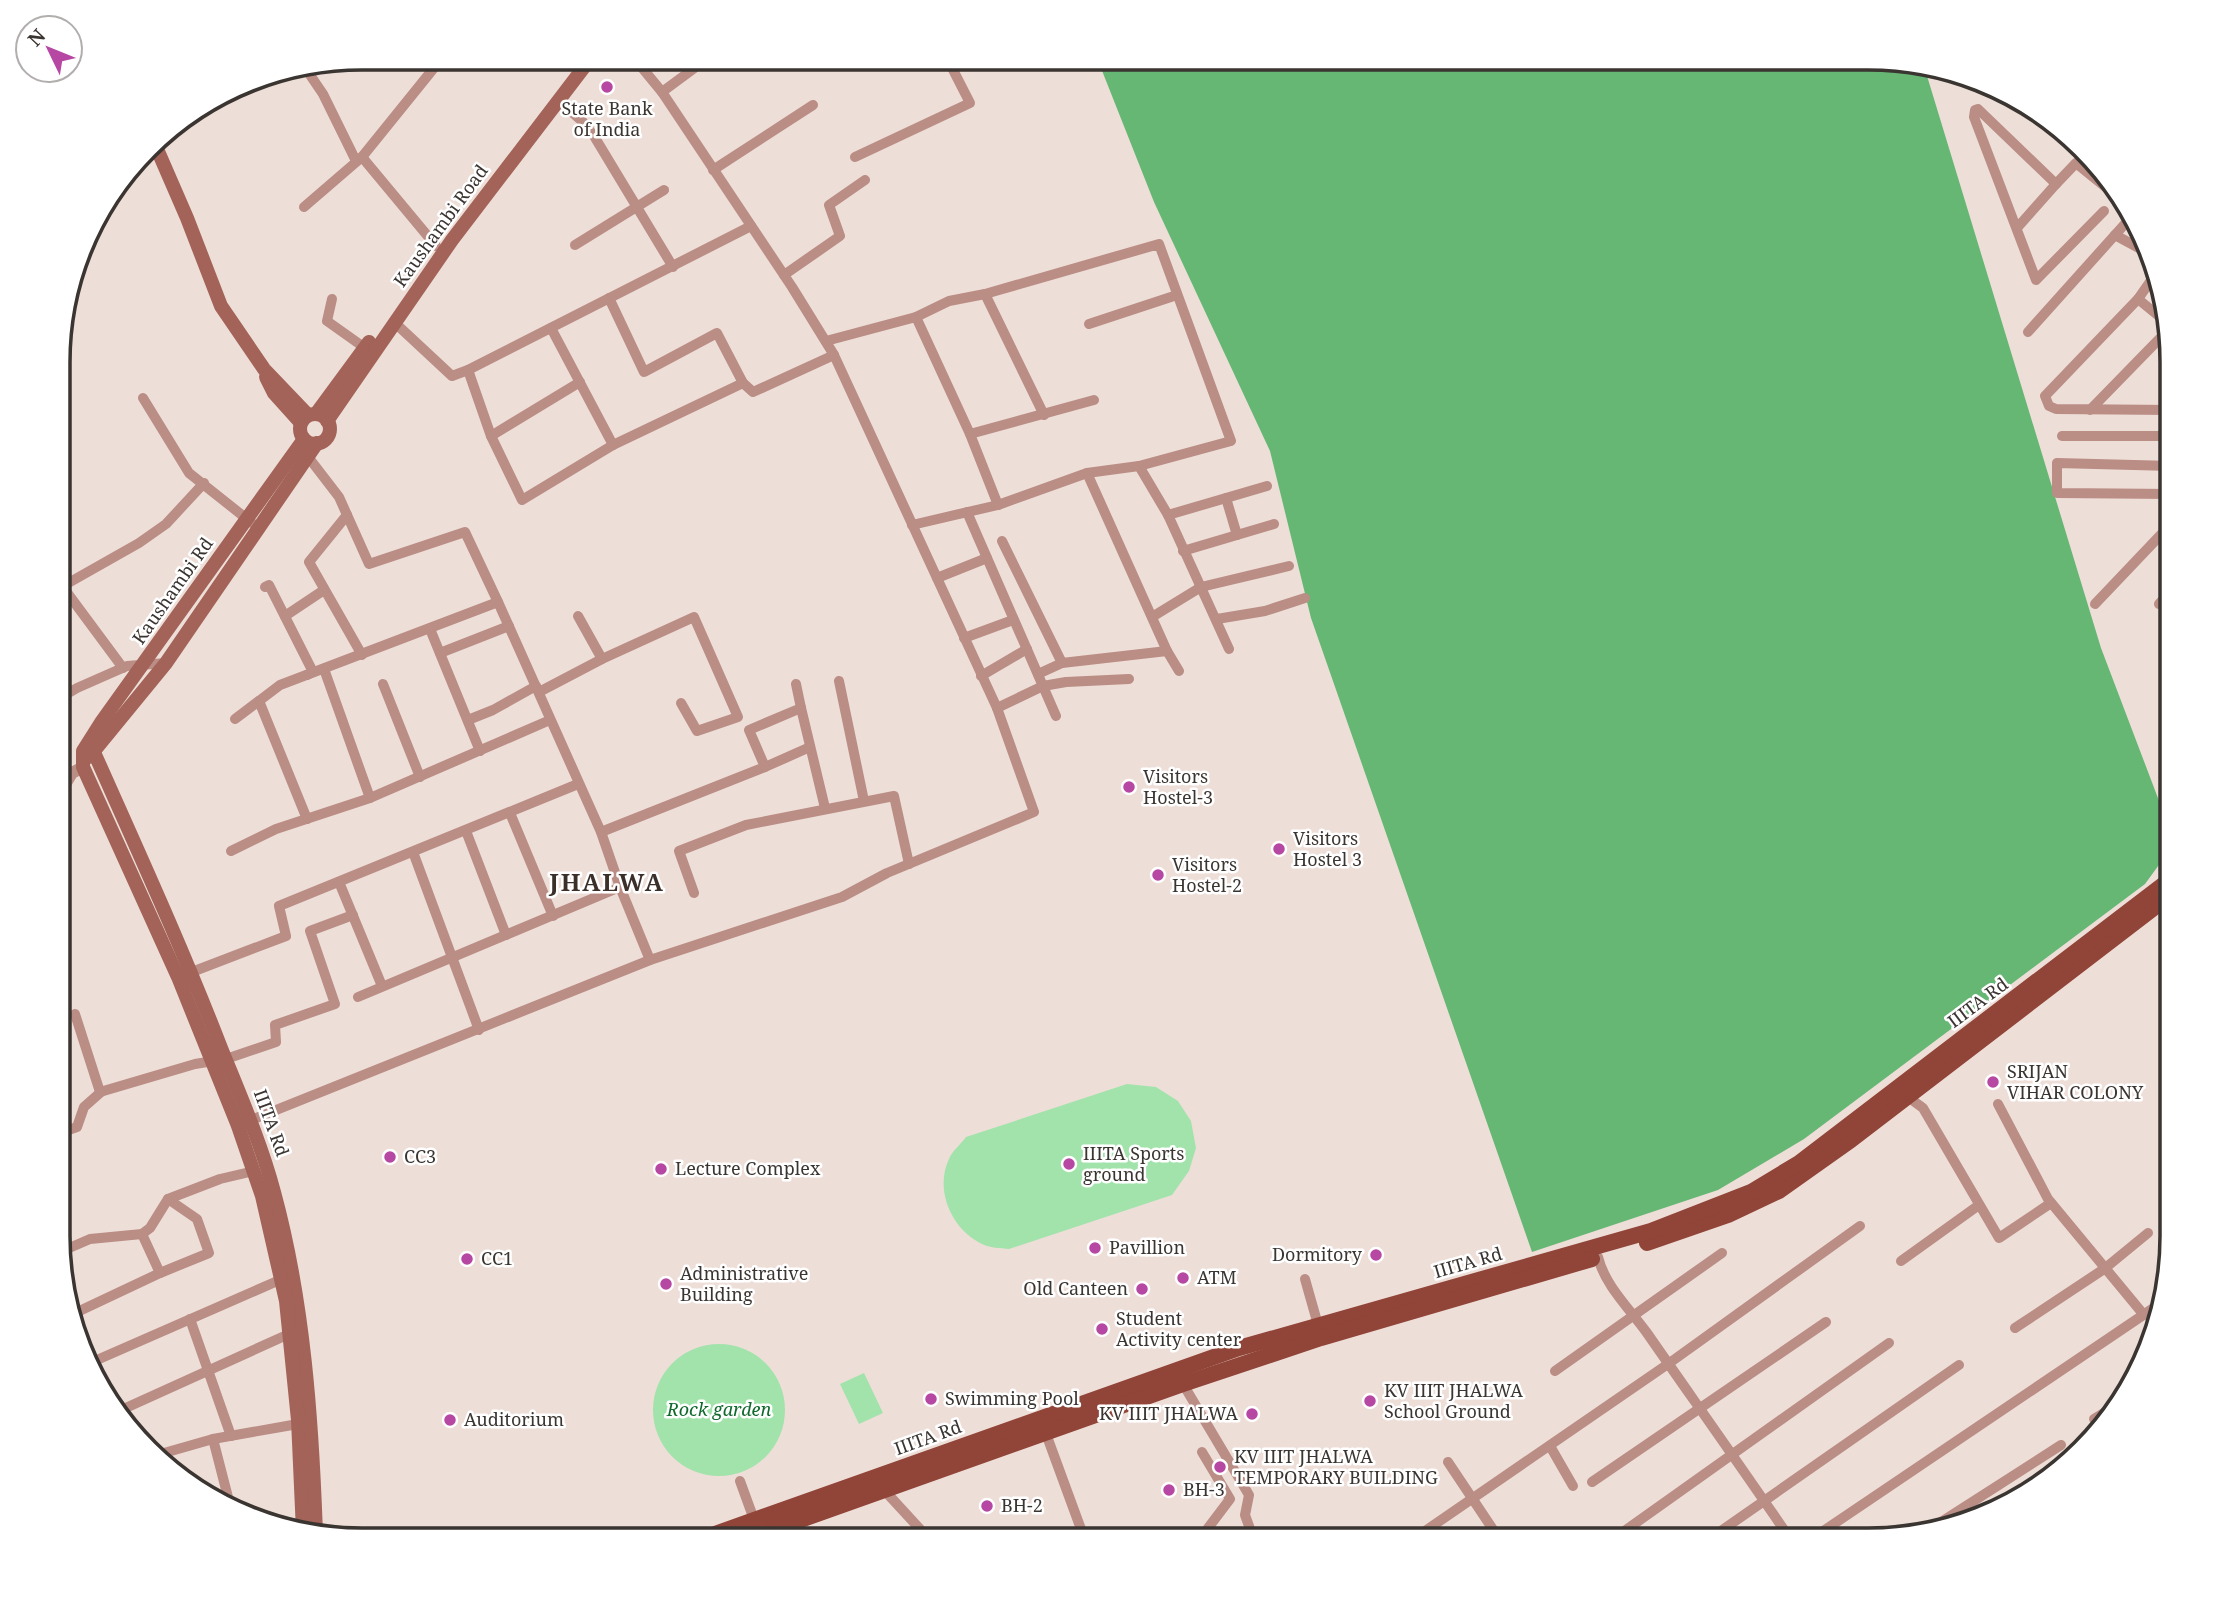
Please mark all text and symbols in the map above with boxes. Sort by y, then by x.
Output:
north arrow [14,14,84,84]
text: N [22,23,51,52]
marker: State Bank of India [599,79,615,95]
place label: State Bank of India [562,96,653,141]
street label: Kaushambi Road [388,159,493,291]
street label: Kaushambi Rd [126,532,218,649]
place label: Visitors Hostel-3 [1143,764,1213,809]
marker: Visitors Hostel-3 [1121,779,1137,795]
place label: Visitors Hostel 3 [1293,826,1362,871]
marker: Visitors Hostel 3 [1271,841,1287,857]
place label: Visitors Hostel-2 [1172,852,1242,897]
district label: JHALWA [548,865,665,898]
marker: Visitors Hostel-2 [1150,867,1166,883]
street label: IIITA Rd [1942,972,2013,1033]
place label: SRIJAN VIHAR COLONY [2007,1059,2144,1104]
marker: SRIJAN VIHAR COLONY [1985,1074,2001,1090]
street label: IIITA Rd [249,1086,295,1160]
place label: IIITA Sports ground [1083,1141,1184,1186]
place label: CC3 [404,1144,436,1168]
marker: CC3 [382,1149,398,1165]
place label: Lecture Complex [675,1156,821,1180]
marker: IIITA Sports ground [1061,1156,1077,1172]
marker: Lecture Complex [653,1161,669,1177]
place label: Pavillion [1109,1235,1185,1259]
marker: Pavillion [1087,1240,1103,1256]
street label: IIITA Rd [1431,1241,1505,1283]
place label: Dormitory [1272,1242,1363,1266]
place label: CC1 [481,1246,513,1270]
marker: Dormitory [1368,1247,1384,1263]
marker: CC1 [459,1251,475,1267]
place label: Administrative Building [680,1261,808,1306]
place label: ATM [1197,1265,1237,1289]
marker: ATM [1175,1270,1191,1286]
marker: Administrative Building [658,1276,674,1292]
place label: Old Canteen [1023,1276,1128,1300]
marker: Old Canteen [1134,1281,1150,1297]
place label: Student Activity center [1116,1306,1242,1351]
marker: Student Activity center [1094,1321,1110,1337]
place label: KV IIIT JHALWA School Ground [1384,1378,1523,1423]
place label: Swimming Pool [945,1386,1079,1410]
marker: Swimming Pool [923,1391,939,1407]
marker: KV IIIT JHALWA School Ground [1362,1393,1378,1409]
park label: Rock garden [666,1397,771,1421]
place label: KV IIIT JHALWA [1099,1401,1238,1425]
marker: KV IIIT JHALWA [1244,1406,1260,1422]
place label: Auditorium [464,1407,564,1431]
marker: Auditorium [442,1412,458,1428]
street label: IIITA Rd [891,1414,965,1460]
place label: KV IIIT JHALWA TEMPORARY BUILDING [1234,1444,1438,1489]
marker: KV IIIT JHALWA TEMPORARY BUILDING [1212,1459,1228,1475]
place label: BH-3 [1183,1477,1225,1501]
marker: BH-3 [1161,1482,1177,1498]
place label: BH-2 [1001,1493,1043,1517]
marker: BH-2 [979,1498,995,1514]

